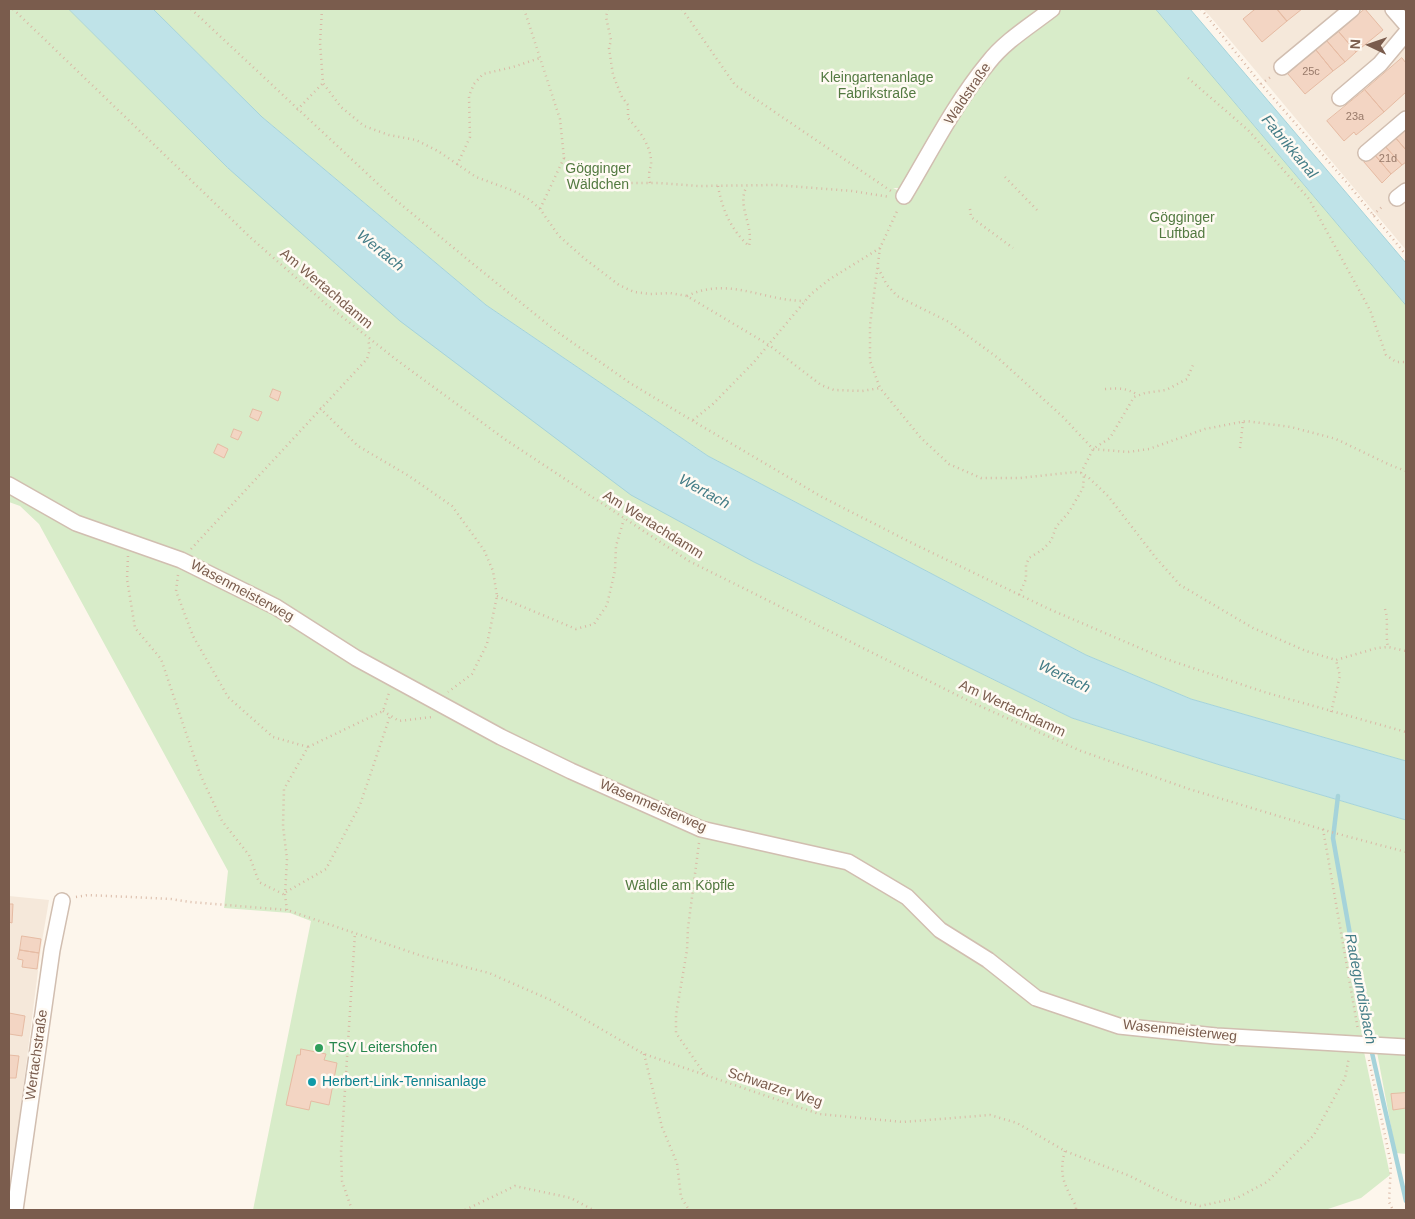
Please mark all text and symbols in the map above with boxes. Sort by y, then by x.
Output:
north arrow [1345,20,1395,70]
text: N [1347,39,1363,50]
street label: Waldstraße [941,60,995,128]
house number: 25c [1302,65,1320,79]
park label: Kleingartenanlage Fabrikstraße [821,70,933,102]
house number: 23a [1346,110,1364,124]
water label: Fabrikkanal [1257,112,1321,182]
house number: 21d [1379,152,1397,166]
park label: Gögginger Wäldchen [565,161,631,193]
park label: Gögginger Luftbad [1149,210,1215,242]
water label: Wertach [353,227,407,275]
street label: Am Wertachdamm [276,245,376,333]
water label: Wertach [675,471,733,513]
street label: Am Wertachdamm [600,487,706,563]
street label: Wasenmeisterweg [187,557,297,625]
water label: Wertach [1035,657,1093,697]
street label: Am Wertachdamm [956,677,1068,741]
street label: Wasenmeisterweg [597,776,709,836]
park label: Wäldle am Köpfle [625,878,735,894]
water label: Radegundisbach [1340,932,1380,1046]
street label: Wertachstraße [22,1009,52,1101]
street label: Wasenmeisterweg [1122,1017,1238,1045]
place label: TSV Leitershofen [329,1040,437,1056]
marker: TSV Leitershofen [313,1042,325,1054]
street label: Schwarzer Weg [726,1065,824,1111]
place label: Herbert-Link-Tennisanlage [322,1074,486,1090]
marker: Herbert-Link-Tennisanlage [306,1076,318,1088]

